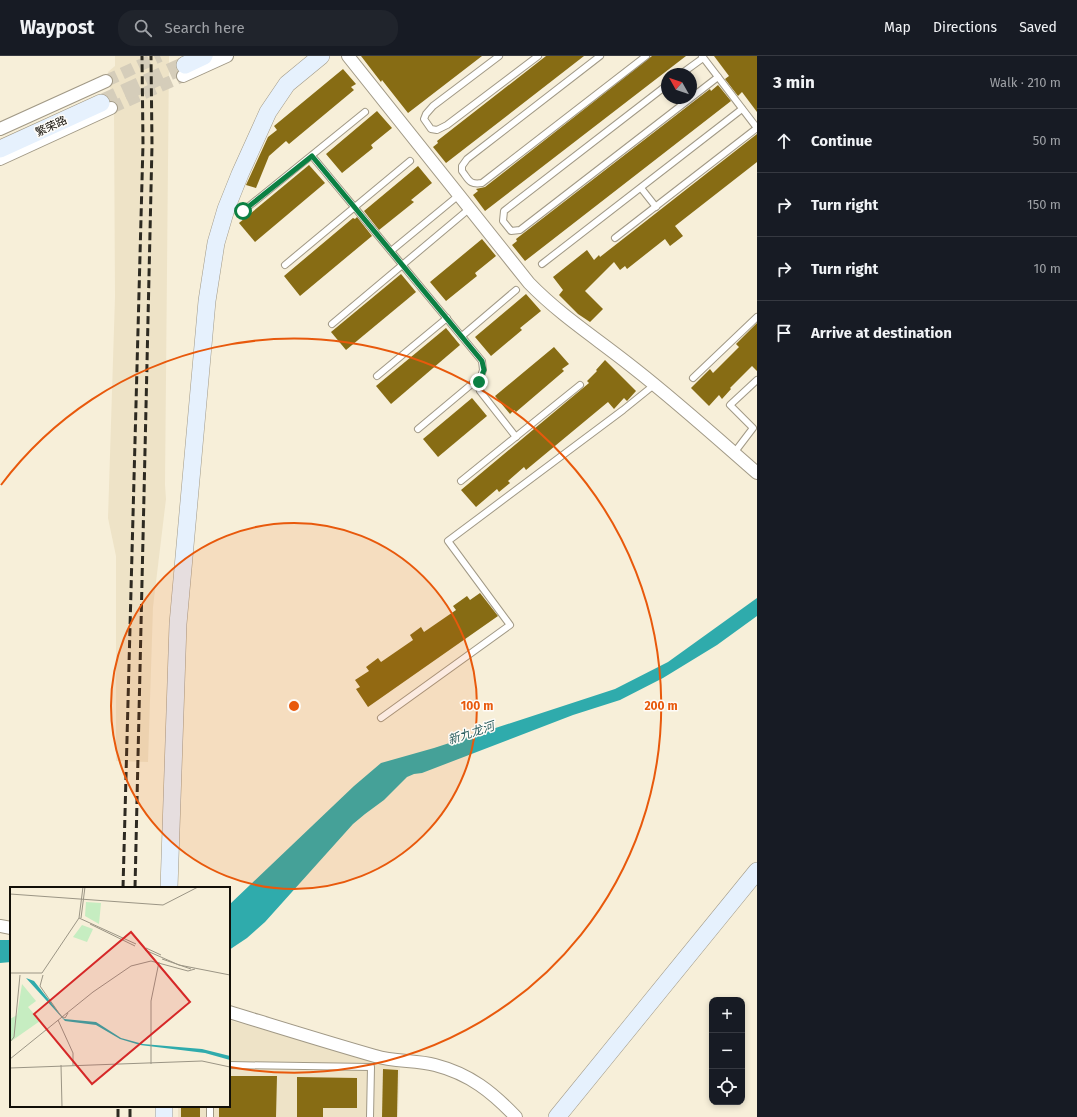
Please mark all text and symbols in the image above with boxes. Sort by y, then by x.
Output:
search box [118,10,398,46]
text: Waypost [20,16,94,39]
icon: search [132,17,154,39]
text: Search here [164,19,245,37]
text: Map [884,19,911,36]
text: Directions [933,19,997,36]
text: Saved [1019,19,1057,36]
north arrow [661,68,697,104]
text: 3 min [773,72,815,93]
text: Walk · 210 m [990,75,1061,90]
street label: 繁荣路 [34,114,69,139]
icon: ahead [773,130,795,152]
text: Continue [811,132,872,150]
text: 50 m [1033,133,1061,148]
icon: right [773,194,795,216]
text: Turn right [811,196,878,214]
text: 150 m [1027,197,1061,212]
route start [234,202,252,220]
icon: right [773,258,795,280]
text: Turn right [811,260,878,278]
text: 10 m [1034,261,1061,276]
icon: arrive [773,322,795,344]
text: Arrive at destination [811,324,952,342]
route end [470,373,488,391]
centre of rings [287,699,301,713]
text: 100 m [461,699,493,713]
text: 200 m [644,699,678,713]
water label: 新九龙河 [446,718,498,747]
inset map [10,887,230,1107]
map controls [709,997,745,1105]
button: + [709,997,745,1033]
button: − [709,1033,745,1069]
button: locate [709,1069,745,1105]

